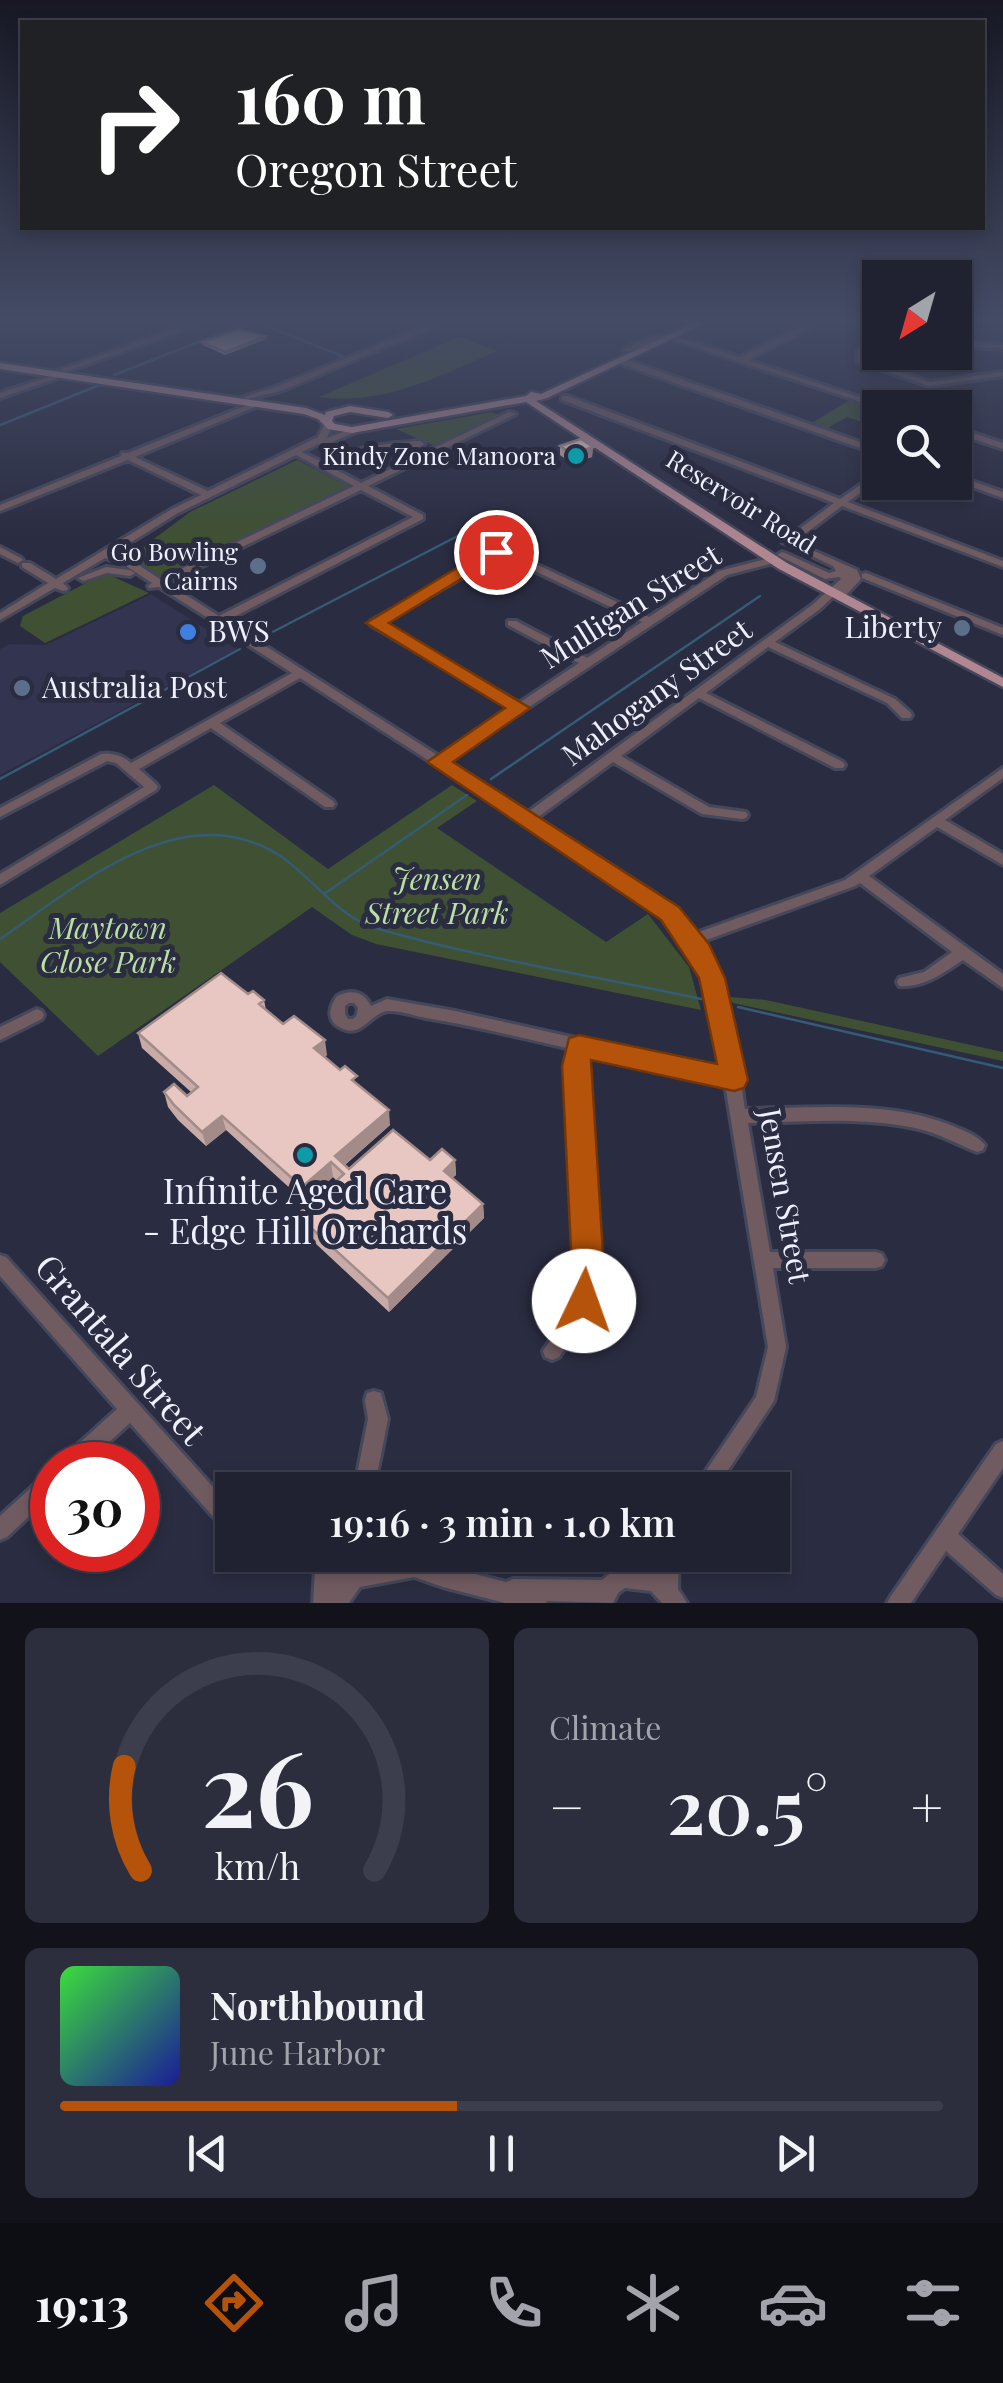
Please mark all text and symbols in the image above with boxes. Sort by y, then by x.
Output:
text: 160 m [235,48,426,142]
icon: right [70,60,200,190]
text: Oregon Street [235,138,517,198]
north arrow [862,260,972,370]
map controls [862,260,972,500]
button: search [862,390,972,500]
place label: Kindy Zone Manoora [322,438,557,471]
street label: Reservoir Road [661,442,823,560]
marker: Kindy Zone Manoora [565,445,587,467]
pin [454,510,539,595]
icon: arrive [469,525,524,580]
place label: Go Bowling Cairns [110,534,239,596]
street label: Mulligan Street [532,534,728,677]
marker: Go Bowling Cairns [247,555,269,577]
place label: Liberty [844,606,942,646]
street label: Mahogany Street [553,609,759,774]
place label: BWS [208,610,270,650]
marker: Liberty [951,617,973,639]
marker: BWS [177,621,199,643]
place label: Australia Post [41,666,227,706]
marker: Australia Post [11,677,33,699]
park label: Jensen Street Park [364,858,509,932]
park label: Maytown Close Park [40,907,176,981]
street label: Jensen Street [751,1104,821,1287]
marker: Infinite Aged Care - Edge Hill Orchards [294,1144,316,1166]
place label: Infinite Aged Care - Edge Hill Orchards [143,1166,467,1253]
street label: Grantala Street [26,1243,218,1454]
position arrow [532,1249,636,1353]
speed limit sign: 30 [30,1442,160,1572]
text: 19:16 · 3 min · 1.0 km [329,1496,676,1547]
text: Climate [549,1705,661,1748]
text: 26 [201,1715,313,1854]
text: 20.5° [667,1754,828,1854]
text: − [549,1768,585,1842]
text: + [911,1768,943,1842]
text: km/h [214,1841,300,1889]
text: Northbound [210,1979,425,2030]
text: June Harbor [210,2030,385,2073]
icon: previous [180,2126,235,2181]
icon: pause [474,2126,529,2181]
icon: next [768,2126,823,2181]
icon: directions [199,2268,269,2338]
icon: music [339,2268,409,2338]
icon: phone [479,2268,549,2338]
icon: climate [618,2268,688,2338]
icon: car [758,2268,828,2338]
icon: filters [898,2268,968,2338]
text: 19:13 [35,2273,129,2333]

